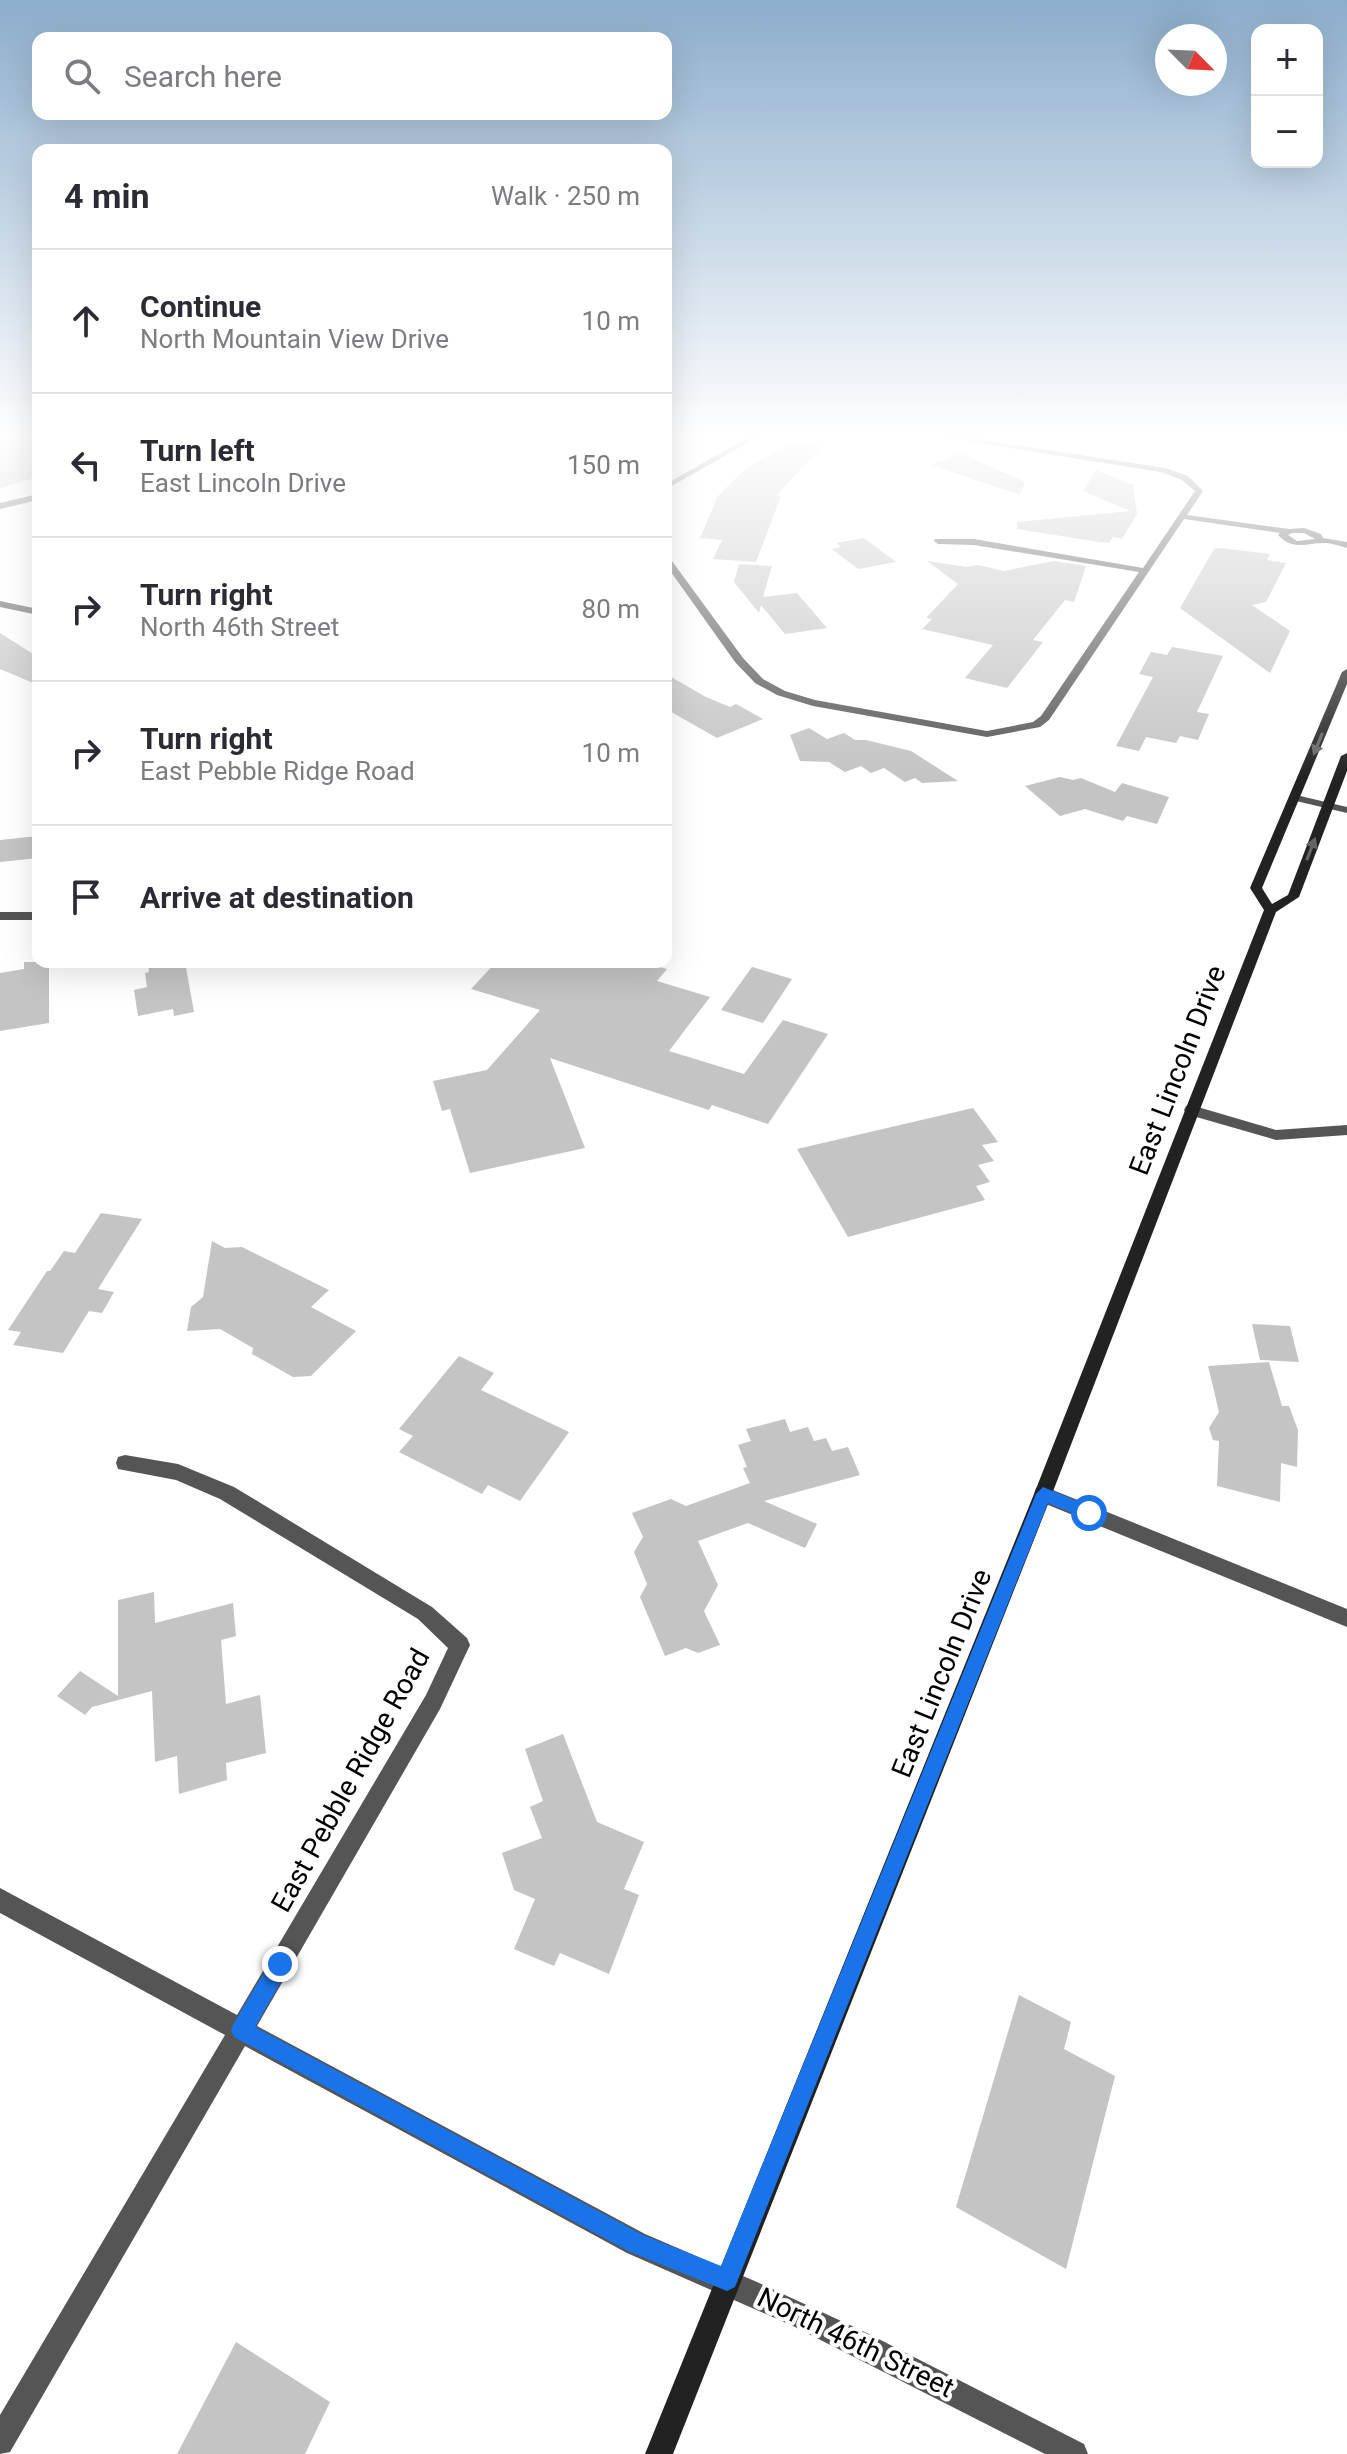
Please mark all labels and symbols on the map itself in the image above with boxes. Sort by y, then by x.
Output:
north arrow [1155,24,1227,96]
one-way arrow [1311,732,1324,756]
one-way arrow [1305,837,1318,861]
street label: East Lincoln Drive [1122,961,1233,1180]
route start [1071,1495,1107,1531]
street label: East Lincoln Drive [885,1564,998,1782]
street label: East Pebble Ridge Road [264,1643,437,1918]
route end [262,1946,298,1982]
street label: North 46th Street [752,2281,959,2404]

